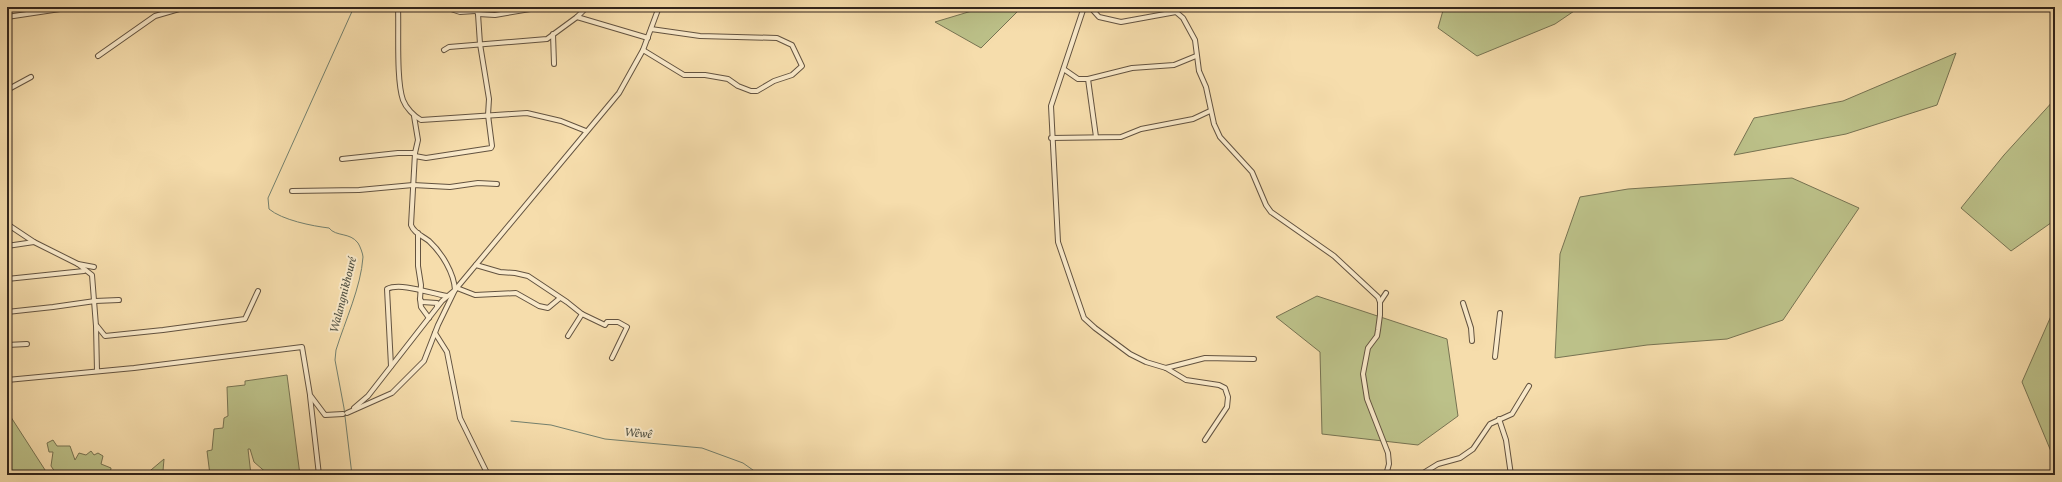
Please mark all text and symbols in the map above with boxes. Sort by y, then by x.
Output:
water label: Walangnikhouré [327,255,361,335]
water label: Wêwê [623,425,653,443]

